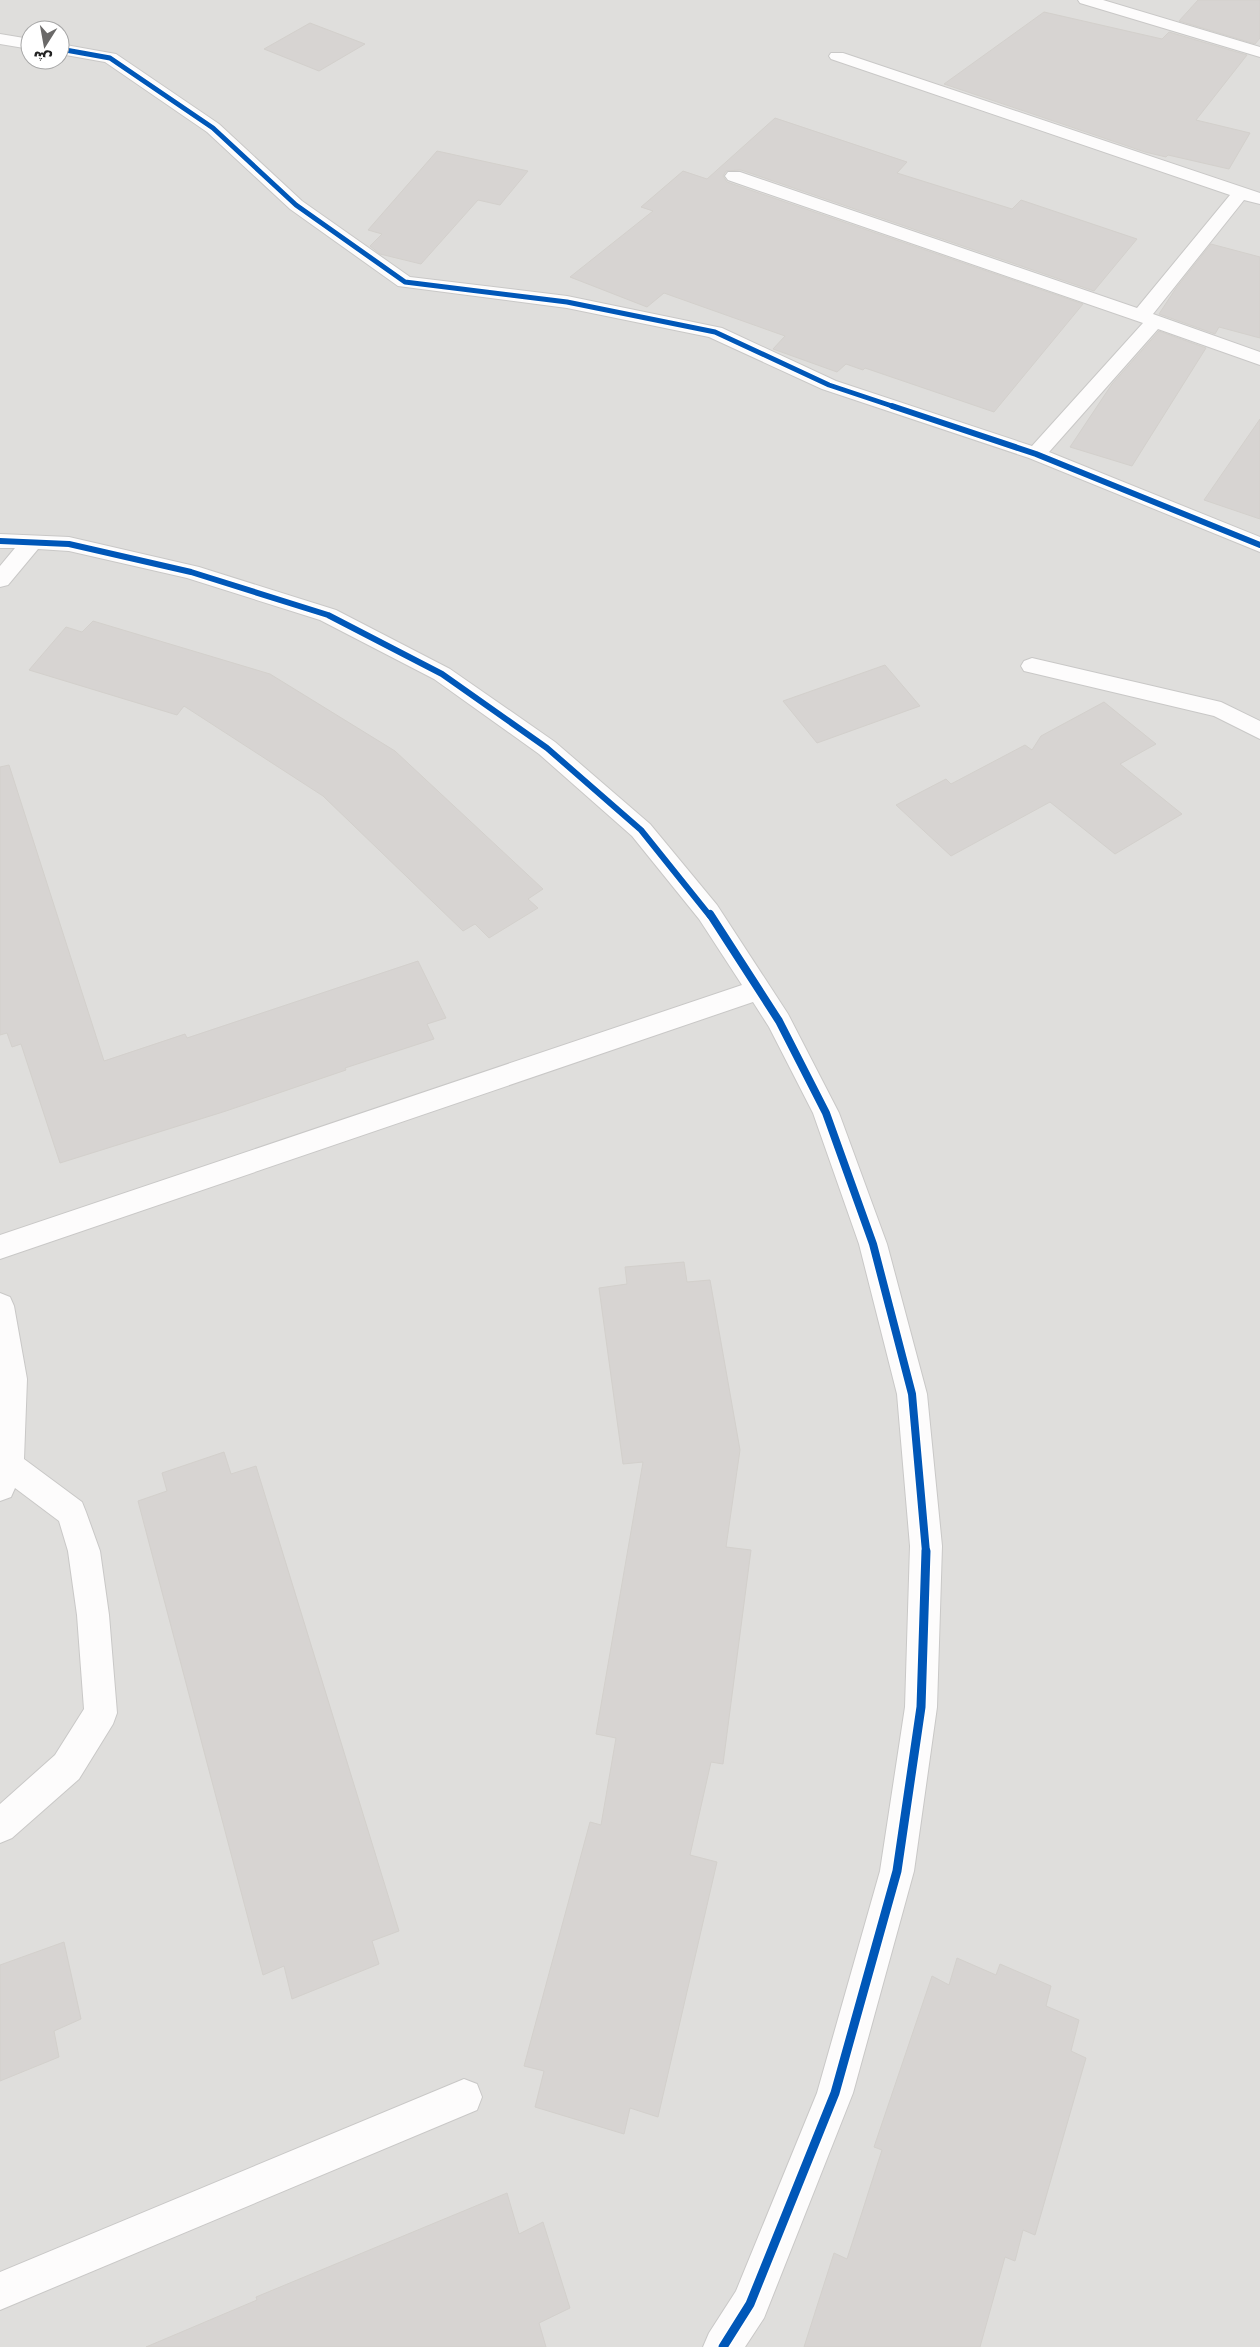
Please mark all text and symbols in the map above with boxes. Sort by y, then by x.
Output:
north arrow [20,20,70,70]
text: ش [32,48,54,67]

